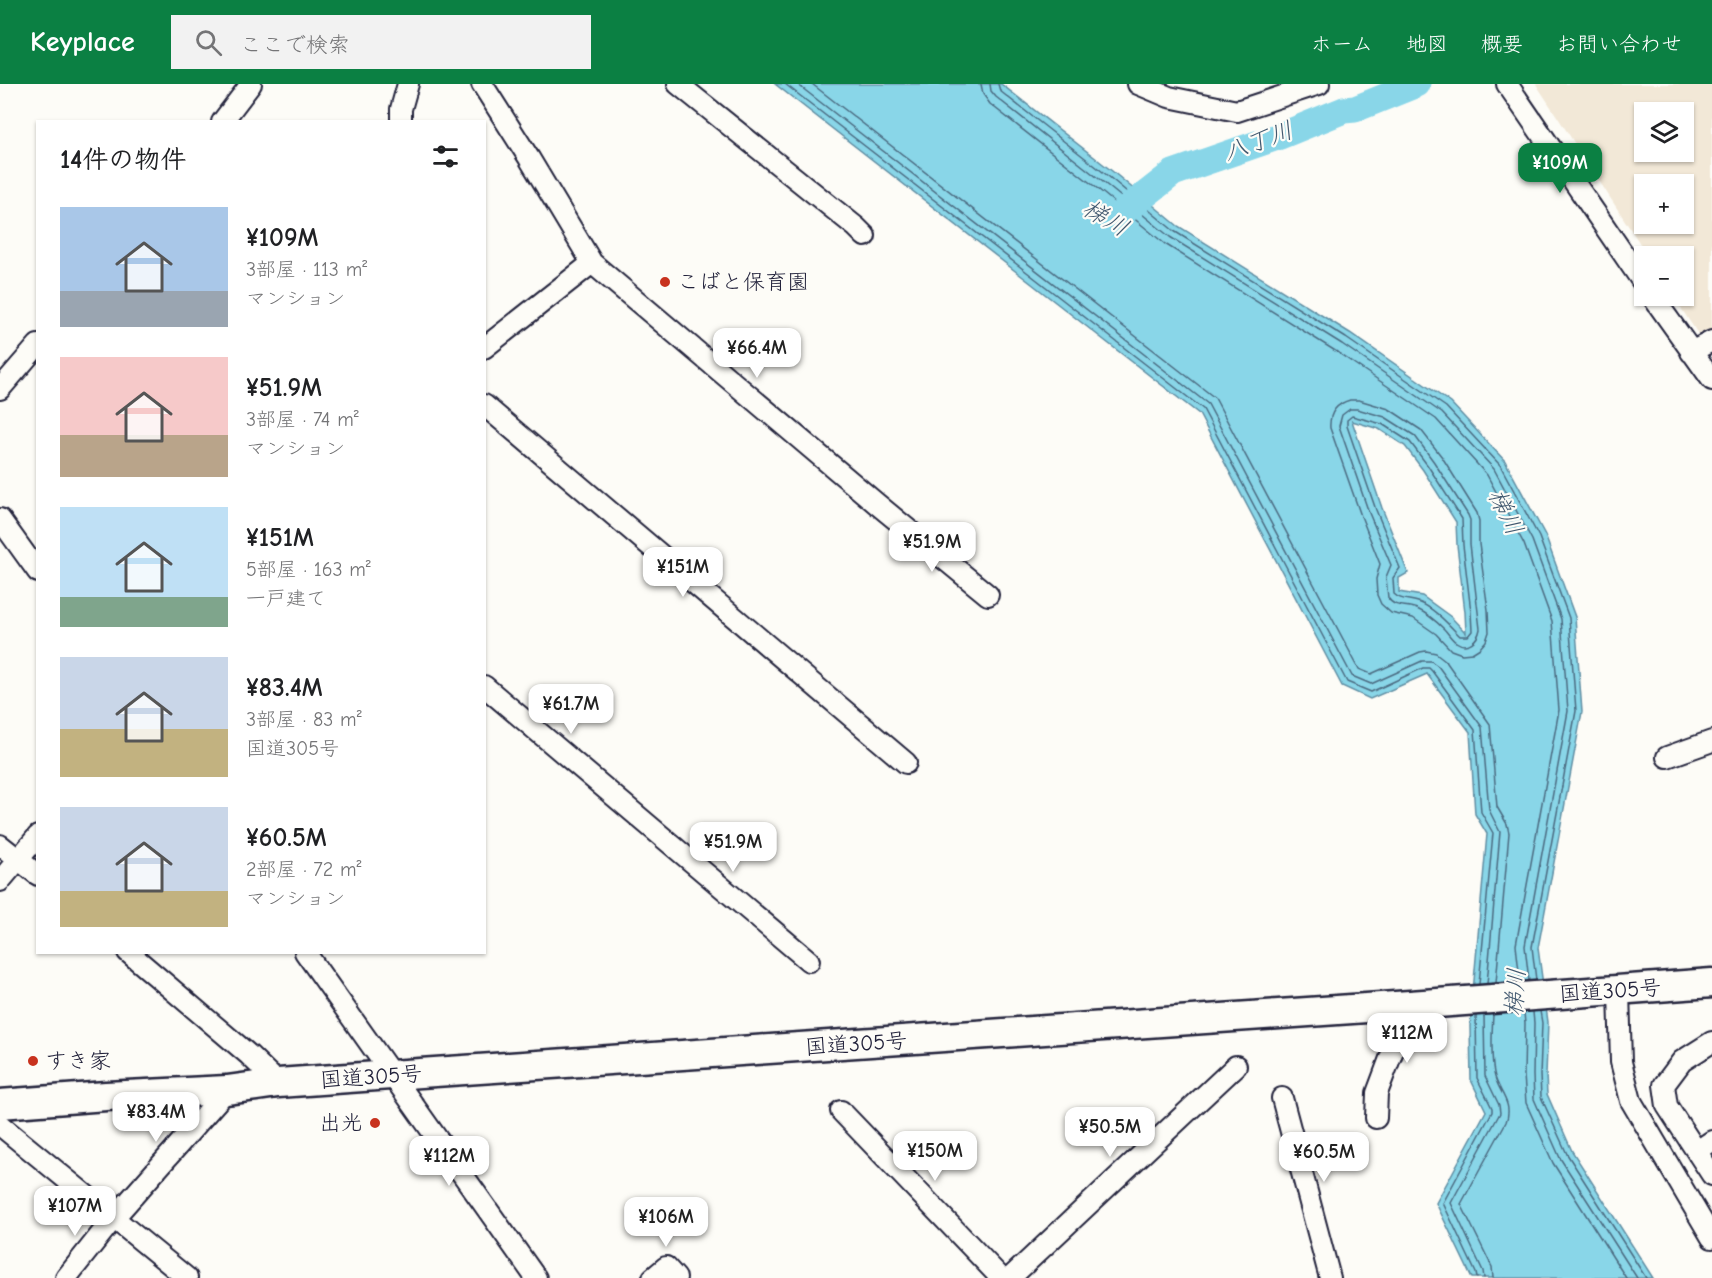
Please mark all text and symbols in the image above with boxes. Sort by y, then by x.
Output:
search box [171,15,591,69]
text: Keyplace [30,26,135,58]
icon: search [192,26,225,59]
text: ここで検索 [240,32,350,58]
text: ホーム [1311,32,1373,56]
text: 地図 [1406,32,1448,56]
text: 概要 [1481,32,1523,56]
text: お問い合わせ [1556,32,1682,56]
map controls [1634,102,1694,306]
button: layers [1634,102,1694,162]
water label: 八丁川 [1219,116,1297,166]
icon: filters [429,140,462,173]
pin: ¥109M [1518,143,1602,194]
text: 14件の物件 [60,145,186,175]
text: ¥109M [1532,151,1588,174]
button: + [1634,174,1694,234]
water label: 梯川 [1078,194,1134,242]
text: ¥109M [246,223,318,253]
icon: home [108,231,180,303]
button: − [1634,246,1694,306]
text: 3部屋 · 113 m² [246,258,367,281]
place label: こばと保育園 [677,269,809,295]
marker: こばと保育園 [658,275,672,289]
text: マンション [246,287,345,310]
pin: ¥66.4M [708,328,806,379]
text: ¥66.4M [727,336,787,359]
text: ¥51.9M [246,373,322,403]
icon: home [108,381,180,453]
text: 3部屋 · 74 m² [246,408,359,431]
text: マンション [246,437,345,460]
water label: 梯川 [1483,484,1529,540]
pin: ¥51.9M [883,522,981,573]
text: ¥151M [246,523,314,553]
text: ¥51.9M [903,530,961,553]
icon: home [108,531,180,603]
pin: ¥151M [641,547,725,598]
text: ¥151M [657,555,709,578]
text: 5部屋 · 163 m² [246,558,371,581]
text: 一戸建て [246,587,326,610]
text: ¥83.4M [246,673,323,703]
icon: home [108,681,180,753]
pin: ¥61.7M [522,684,620,735]
text: ¥61.7M [543,692,599,715]
text: 3部屋 · 83 m² [246,708,362,731]
text: 国道305号 [246,737,339,760]
pin: ¥51.9M [684,822,782,873]
text: ¥60.5M [246,823,327,853]
text: ¥51.9M [704,830,762,853]
icon: home [108,831,180,903]
text: 2部屋 · 72 m² [246,858,361,881]
text: マンション [246,887,345,910]
water label: 梯川 [1499,967,1531,1017]
street label: 国道305号 [1558,974,1662,1008]
pin: ¥112M [1365,1013,1449,1064]
text: ¥112M [1381,1021,1433,1044]
street label: 国道305号 [804,1027,908,1061]
place label: すき家 [45,1048,111,1074]
marker: すき家 [26,1054,40,1068]
street label: 国道305号 [319,1060,423,1094]
pin: ¥83.4M [107,1092,205,1143]
text: ¥83.4M [126,1100,186,1123]
pin: ¥50.5M [1061,1107,1159,1158]
place label: 出光 [319,1110,363,1136]
text: ¥50.5M [1079,1115,1141,1138]
marker: 出光 [368,1116,382,1130]
pin: ¥150M [893,1131,977,1182]
pin: ¥60.5M [1275,1132,1373,1183]
pin: ¥112M [407,1136,491,1187]
text: ¥150M [907,1139,963,1162]
text: ¥60.5M [1293,1140,1355,1163]
text: ¥112M [423,1144,475,1167]
pin: ¥107M [33,1186,117,1237]
text: ¥107M [48,1194,102,1217]
pin: ¥106M [624,1197,708,1248]
text: ¥106M [638,1205,694,1228]

